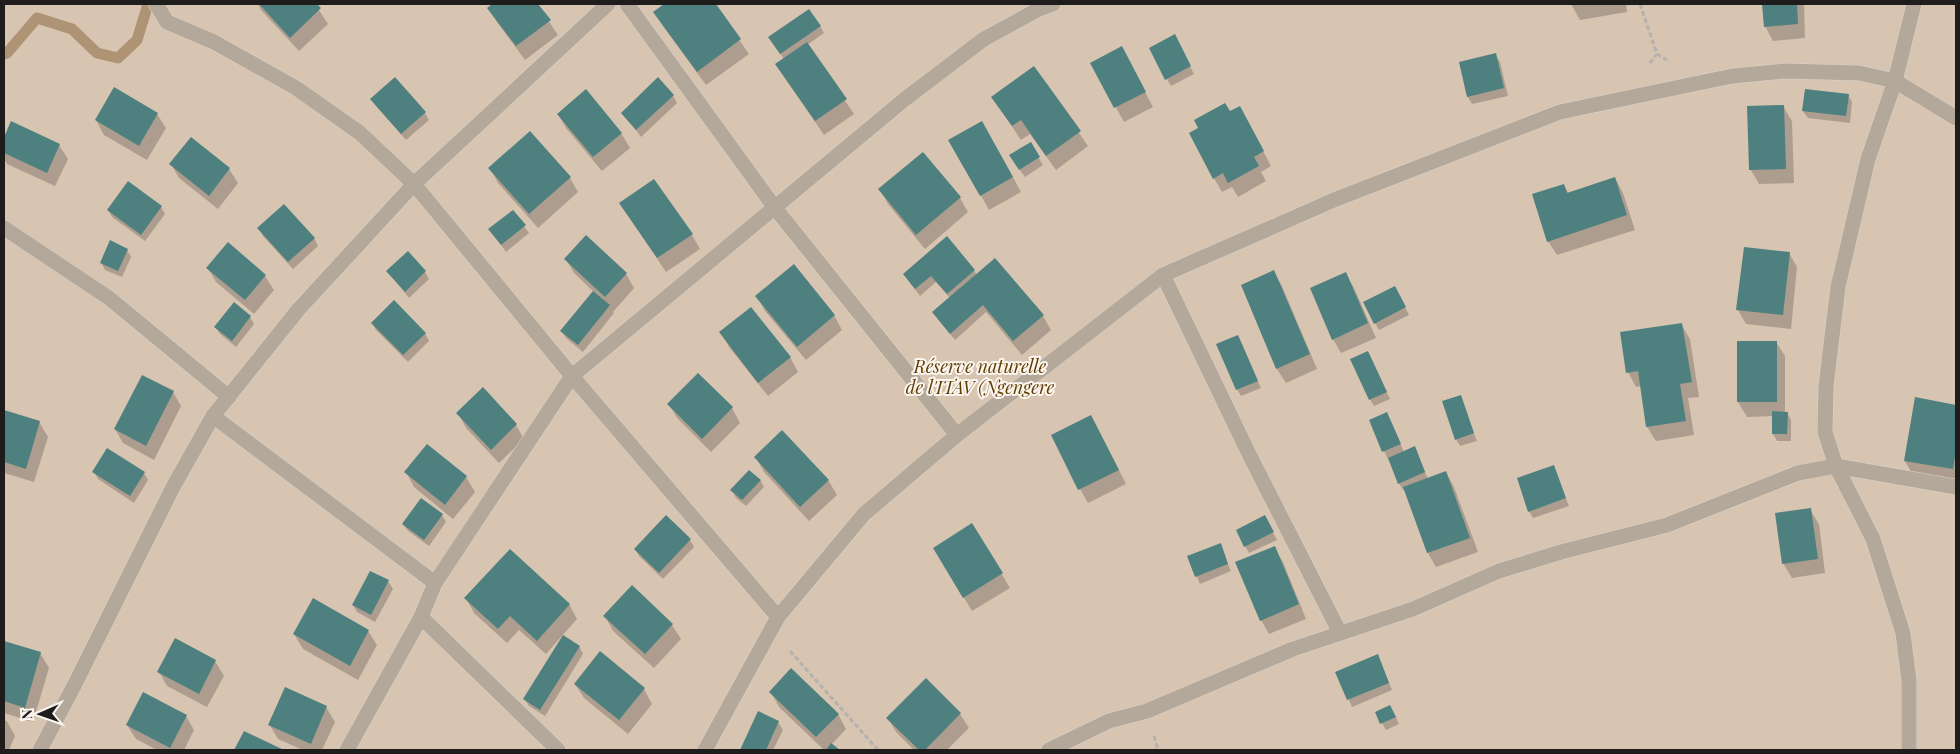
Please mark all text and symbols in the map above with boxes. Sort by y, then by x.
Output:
park label: Réserve naturelle de l'ITAV (Ngengere [906,354,1054,399]
north arrow [15,689,65,739]
text: N [17,709,36,720]

